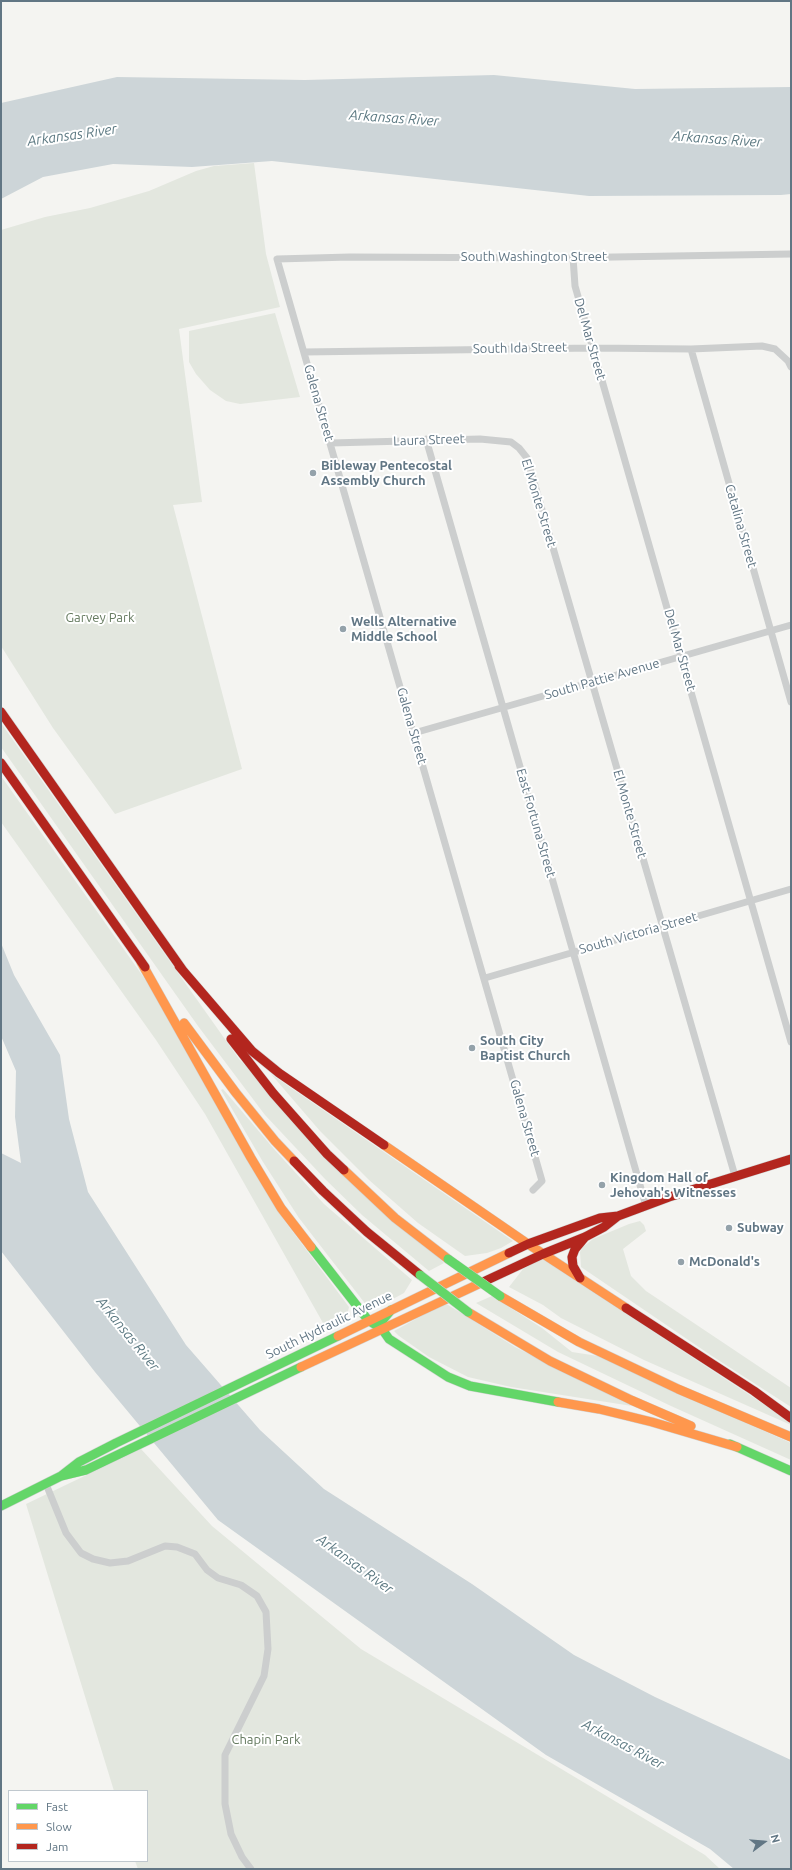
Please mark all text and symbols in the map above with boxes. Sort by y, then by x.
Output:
water label: Arkansas River [348,106,440,130]
water label: Arkansas River [26,120,118,150]
water label: Arkansas River [671,127,763,151]
street label: South Washington Street [461,249,607,265]
street label: Del Mar Street [571,296,609,382]
street label: South Ida Street [473,339,567,357]
street label: Galena Street [301,363,337,443]
street label: Laura Street [393,431,465,449]
street label: El Monte Street [518,457,560,549]
place label: Bibleway Pentecostal Assembly Church [321,458,452,489]
marker: Bibleway Pentecostal Assembly Church [308,468,318,478]
street label: Catalina Street [722,482,760,570]
street label: Del Mar Street [661,607,699,693]
park label: Garvey Park [65,610,135,626]
place label: Wells Alternative Middle School [351,614,457,645]
marker: Wells Alternative Middle School [338,624,348,634]
street label: South Pattie Avenue [543,655,661,703]
street label: Galena Street [394,686,430,766]
street label: East Fortuna Street [513,767,559,879]
street label: El Monte Street [610,768,650,860]
street label: South Victoria Street [577,909,699,957]
place label: South City Baptist Church [480,1033,570,1064]
marker: South City Baptist Church [467,1043,477,1053]
street label: Galena Street [507,1078,543,1158]
place label: Kingdom Hall of Jehovah's Witnesses [610,1170,736,1201]
marker: Kingdom Hall of Jehovah's Witnesses [597,1180,607,1190]
place label: Subway [737,1220,784,1236]
marker: Subway [724,1223,734,1233]
place label: McDonald's [689,1254,760,1270]
marker: McDonald's [676,1257,686,1267]
street label: South Hydraulic Avenue [263,1288,395,1362]
water label: Arkansas River [93,1294,163,1374]
water label: Arkansas River [314,1531,396,1597]
water label: Arkansas River [579,1715,667,1773]
park label: Chapin Park [231,1732,301,1748]
legend [8,1790,148,1862]
text: Fast [46,1800,68,1813]
text: Slow [46,1820,72,1833]
north arrow [744,1822,784,1862]
text: N [769,1833,782,1844]
text: Jam [46,1840,68,1853]

